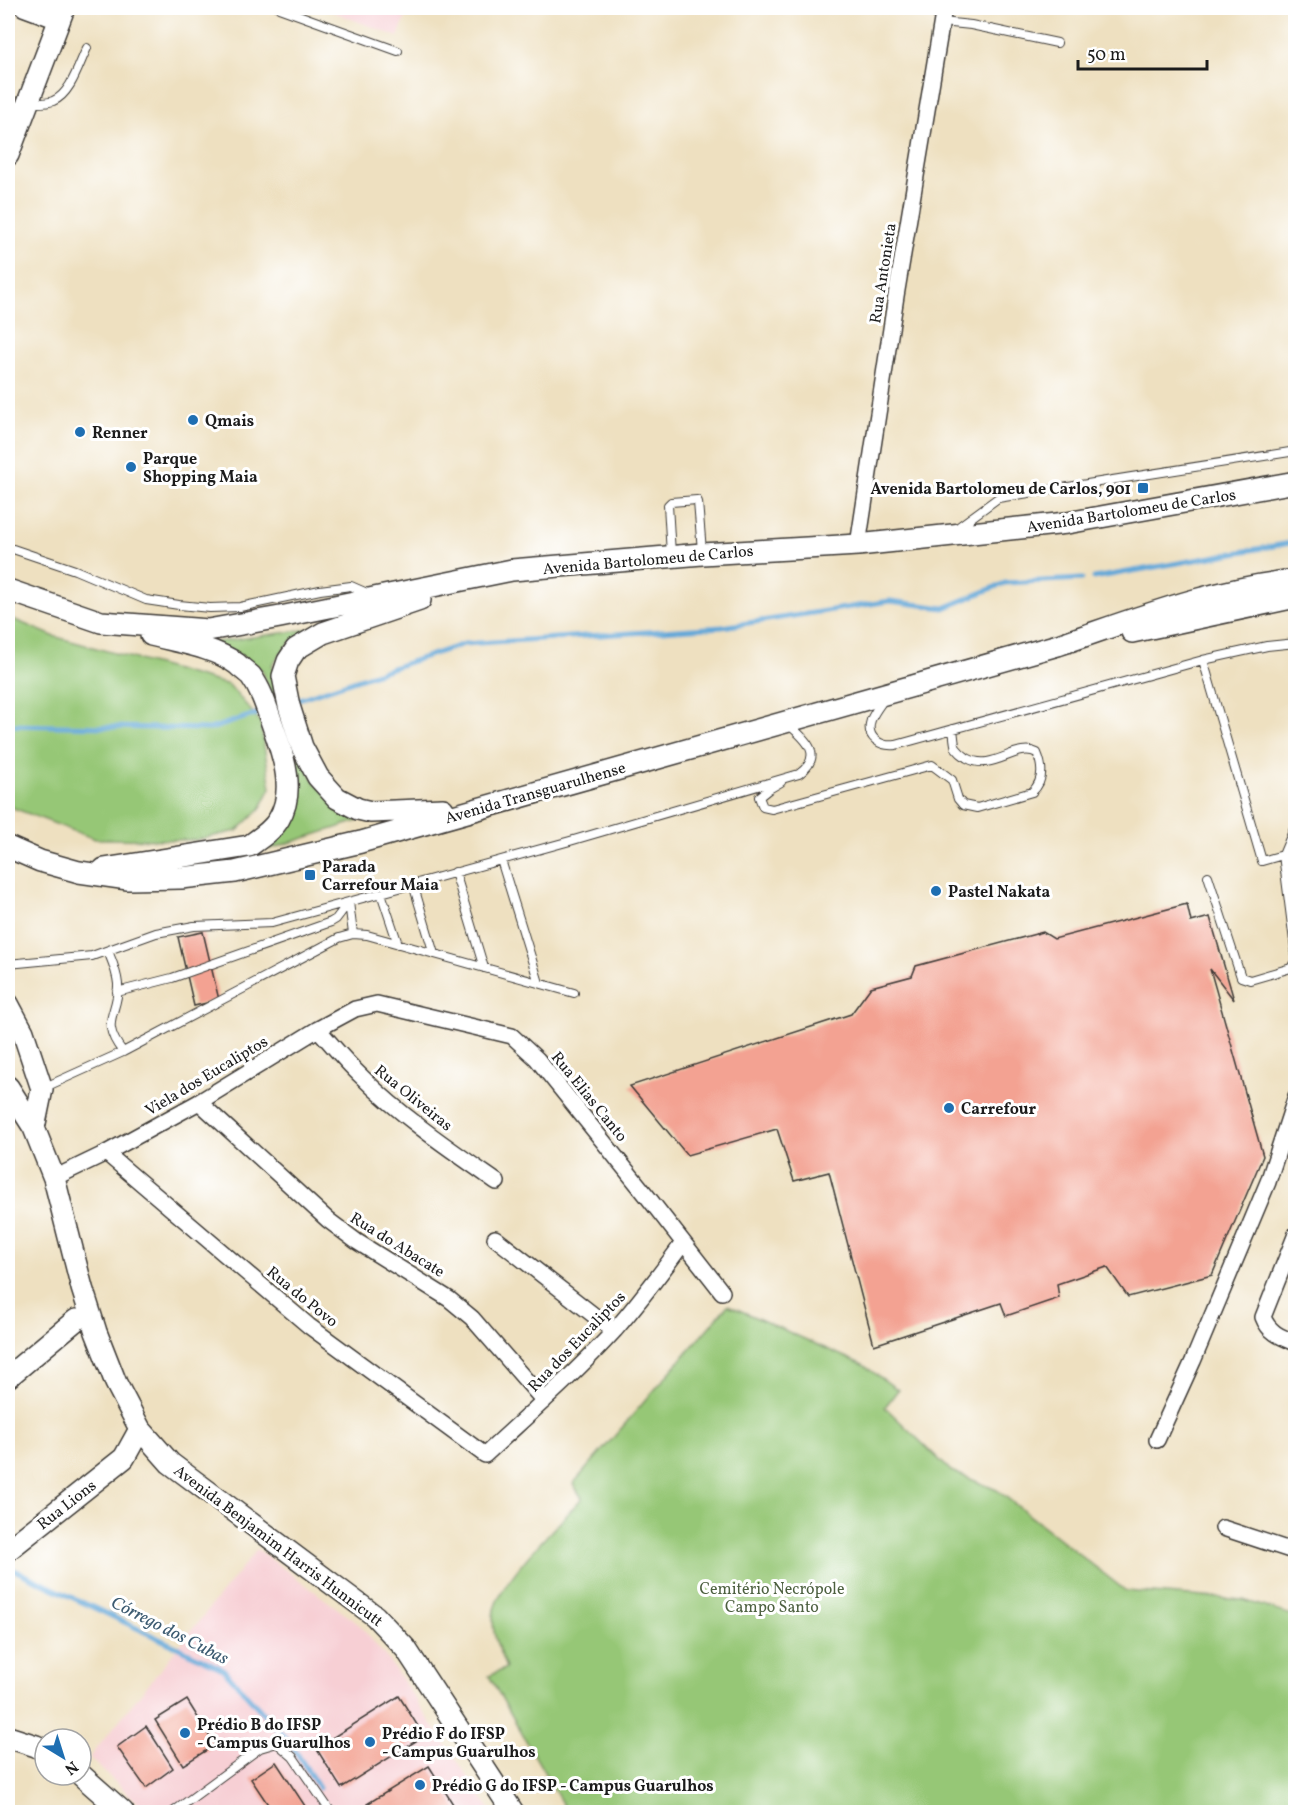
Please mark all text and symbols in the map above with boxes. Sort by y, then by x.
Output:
scale bar [1078,33,1207,71]
text: 50 m [1087,43,1126,68]
street label: Rua Antonieta [865,221,903,325]
place label: Qmais [205,411,254,433]
marker: Qmais [186,413,200,427]
place label: Renner [92,423,148,445]
marker: Renner [73,425,87,439]
place label: Parque Shopping Maia [143,449,258,489]
marker: Parque Shopping Maia [124,460,138,474]
place label: Avenida Bartolomeu de Carlos, 901 [870,479,1131,501]
marker: Avenida Bartolomeu de Carlos, 901 [1136,481,1150,495]
street label: Avenida Bartolomeu de Carlos [1025,485,1238,539]
street label: Avenida Bartolomeu de Carlos [542,541,755,581]
street label: Avenida Transguarulhense [443,758,628,830]
place label: Parada Carrefour Maia [322,857,439,897]
marker: Parada Carrefour Maia [303,868,317,882]
place label: Pastel Nakata [948,882,1051,904]
marker: Pastel Nakata [929,884,943,898]
street label: Viela dos Eucaliptos [142,1031,273,1122]
street label: Rua Elias Canto [545,1047,632,1147]
street label: Rua Oliveiras [369,1060,457,1137]
place label: Carrefour [961,1099,1037,1121]
marker: Carrefour [942,1101,956,1115]
street label: Rua do Abacate [345,1208,448,1284]
street label: Rua do Povo [261,1262,342,1333]
street label: Rua dos Eucaliptos [524,1287,631,1398]
street label: Avenida Benjamim Harris Hunnicutt [168,1460,387,1633]
street label: Rua Lions [33,1475,102,1536]
park label: Cemitério Necrópole Campo Santo [700,1579,845,1619]
water label: Córrego dos Cubas [106,1591,233,1672]
place label: Prédio B do IFSP - Campus Guarulhos [197,1715,351,1755]
place label: Prédio F do IFSP - Campus Guarulhos [382,1724,536,1764]
marker: Prédio B do IFSP - Campus Guarulhos [178,1726,192,1740]
north arrow [33,1727,93,1787]
marker: Prédio F do IFSP - Campus Guarulhos [363,1735,377,1749]
text: N [59,1755,82,1780]
place label: Prédio G do IFSP - Campus Guarulhos [432,1776,714,1798]
marker: Prédio G do IFSP - Campus Guarulhos [413,1778,427,1792]

